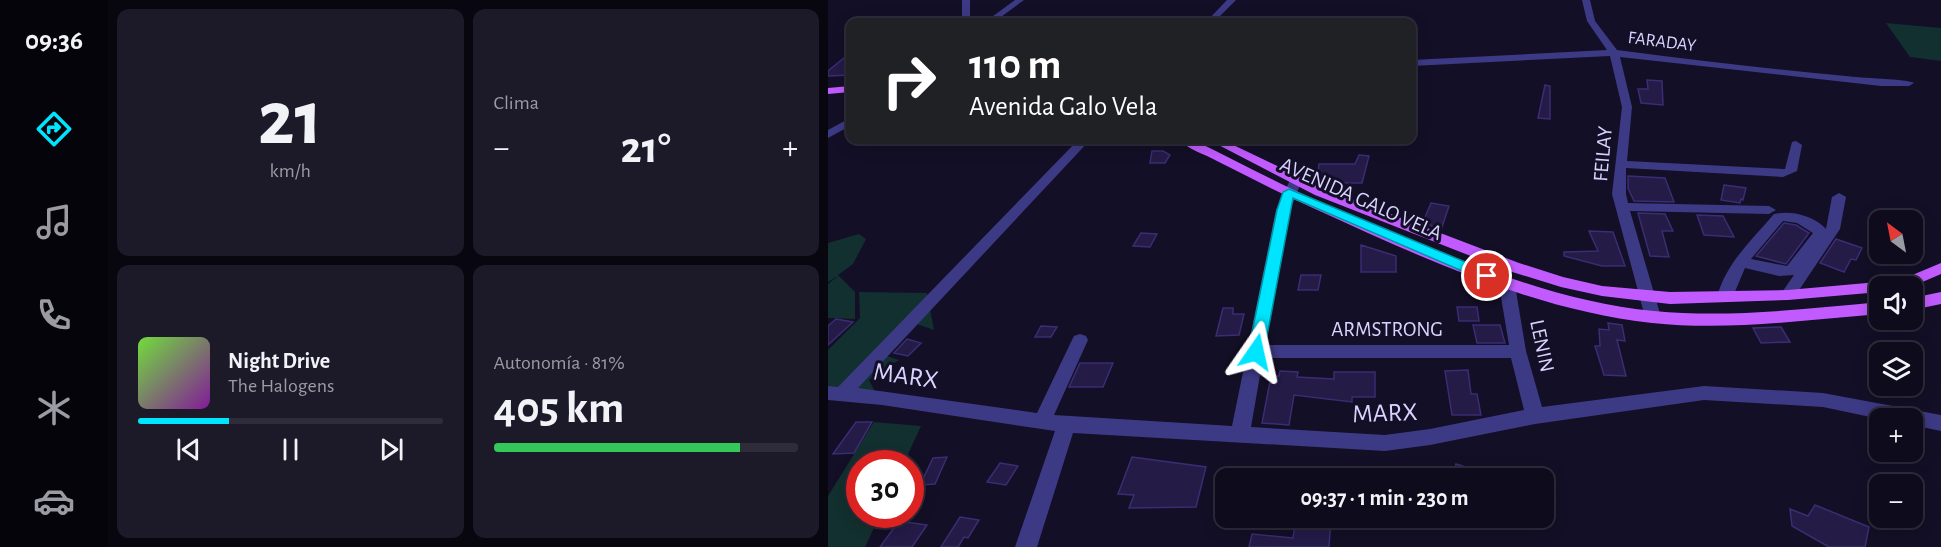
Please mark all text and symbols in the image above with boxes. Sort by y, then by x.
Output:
text: 09:36 [25,27,83,54]
street label: FARADAY [1627,29,1698,55]
icon: right [870,42,948,120]
text: 110 m [969,44,1061,86]
text: 21 [258,81,323,159]
text: Clima [494,93,539,113]
text: Avenida Galo Vela [969,93,1157,120]
icon: directions [33,108,75,150]
street label: FEILAY [1590,125,1616,183]
text: 21° [620,126,671,171]
text: − [494,132,509,165]
text: + [782,132,798,165]
street label: AVENIDA GALO VELA [1277,154,1445,244]
text: km/h [270,161,311,181]
icon: music [33,201,75,243]
north arrow [1869,210,1923,264]
map controls [1869,210,1923,528]
pin [1461,250,1512,301]
icon: arrive [1470,259,1503,292]
button: sound [1869,276,1923,330]
icon: phone [33,294,75,336]
street label: LENIN [1526,318,1558,374]
street label: ARMSTRONG [1331,319,1443,340]
position arrow [1224,320,1288,384]
button: layers [1869,342,1923,396]
text: Night Drive [228,350,330,372]
text: Autonomía · 81% [494,353,625,373]
street label: MARX [872,359,940,393]
text: The Halogens [228,376,334,396]
text: 405 km [494,386,624,431]
icon: climate [33,387,75,429]
street label: MARX [1352,399,1418,427]
button: + [1869,408,1923,462]
icon: previous [172,433,205,466]
icon: pause [274,433,307,466]
icon: next [375,433,408,466]
speed limit sign: 30 [846,450,924,528]
button: − [1869,474,1923,528]
icon: car [33,480,75,522]
text: 09:37 · 1 min · 230 m [1300,487,1469,509]

